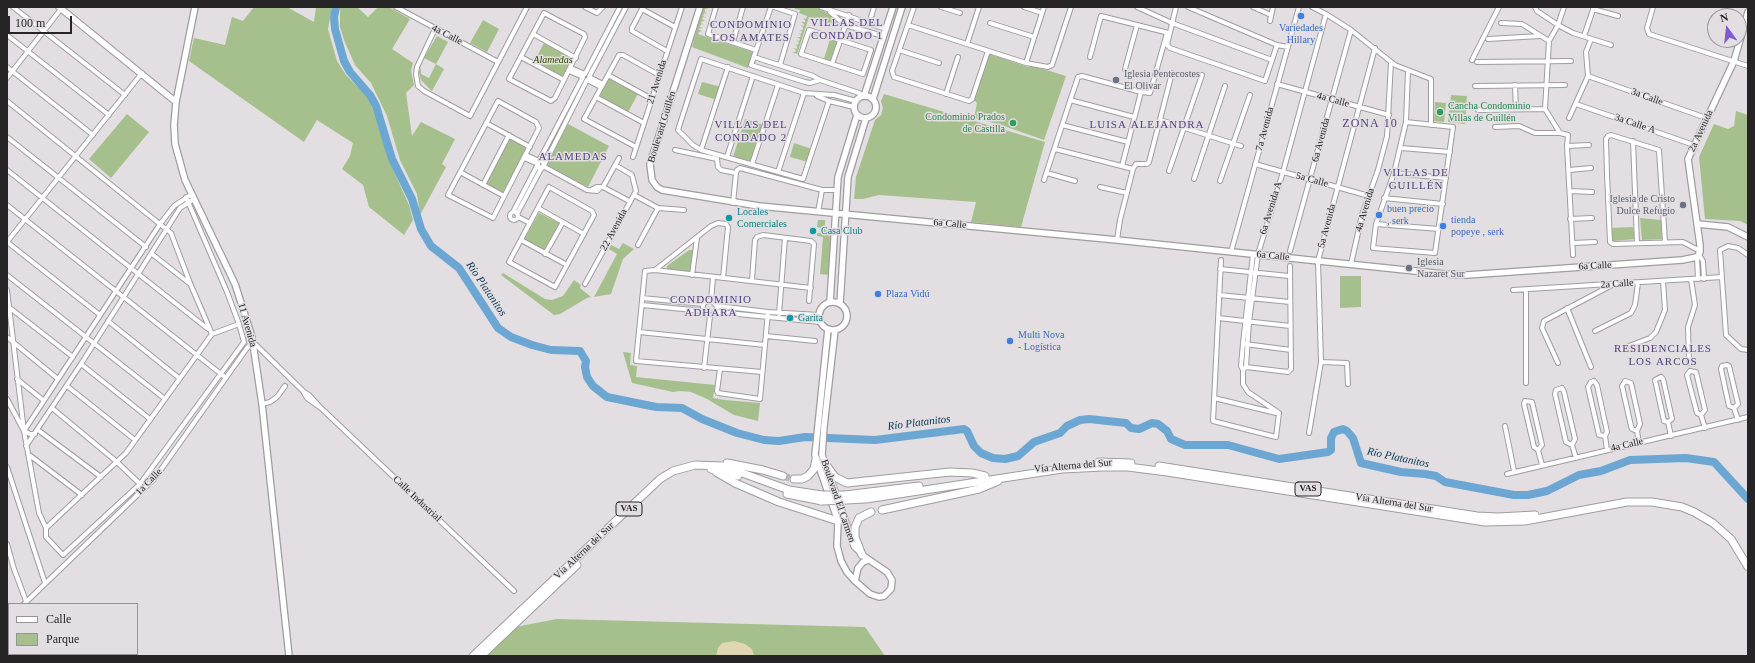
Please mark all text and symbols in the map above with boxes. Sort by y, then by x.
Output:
scale bar [10,8,74,34]
north arrow [1707,8,1747,48]
marker: Variedades Hillary [1296,11,1306,21]
text: N [1719,11,1730,24]
text: 100 m [15,16,45,30]
district label: VILLAS DEL CONDADO 1 [810,16,884,42]
district label: CONDOMINIO LOS AMATES [710,18,792,44]
street label: 4a Calle [430,22,464,48]
place label: Variedades Hillary [1279,22,1323,46]
park label: Alamedas [533,54,573,66]
street label: 21 Avenida [645,58,669,106]
place label: Iglesia Pentecostes El Olivar [1124,68,1200,92]
marker: Iglesia Pentecostes El Olivar [1111,75,1121,85]
street label: 3a Calle [1629,86,1665,108]
street label: Boulevard Guillén [645,90,679,164]
street label: 4a Calle [1315,90,1351,110]
place label: Cancha Condominio Villas de Guillén [1448,100,1530,124]
street label: 7a Avenida [1253,106,1277,152]
marker: Cancha Condominio Villas de Guillén [1435,107,1445,117]
street label: 2a Avenida [1686,108,1716,154]
place label: Condominio Prados de Castilla [925,111,1005,134]
street label: 3a Calle A [1613,111,1657,137]
street label: 6a Avenida [1309,117,1333,163]
district label: ZONA 10 [1342,117,1398,131]
district label: VILLAS DEL CONDADO 2 [714,118,788,144]
marker: Condominio Prados de Castilla [1008,118,1018,128]
district label: LUISA ALEJANDRA [1090,118,1204,132]
district label: ALAMEDAS [538,150,608,164]
district label: VILLAS DE GUILLÉN [1383,166,1449,192]
street label: 5a Calle [1294,170,1330,190]
street label: 6a Avenida A [1257,180,1285,236]
street label: 4a Avenida [1353,187,1377,233]
place label: Iglesia de Cristo Dulce Refugio [1609,193,1675,216]
marker: Iglesia de Cristo Dulce Refugio [1678,200,1688,210]
street label: 5a Avenida [1315,203,1339,249]
place label: buen precio , serk [1387,203,1434,226]
place label: Locales Comerciales [737,206,787,230]
street label: 22 Avenida [598,207,630,253]
marker: buen precio , serk [1374,210,1384,220]
marker: Locales Comerciales [724,213,734,223]
place label: tienda popeye , serk [1451,214,1504,238]
street label: 6a Calle [933,217,967,231]
marker: tienda popeye , serk [1438,221,1448,231]
place label: Casa Club [821,225,862,237]
marker: Casa Club [808,226,818,236]
street label: 6a Calle [1256,248,1290,264]
place label: Iglesia Nazaret Sur [1417,256,1464,280]
water label: Río Platanitos [463,259,509,319]
street label: 6a Calle [1578,259,1612,273]
marker: Iglesia Nazaret Sur [1404,263,1414,273]
street label: 2a Calle [1600,277,1634,291]
place label: Plaza Vidú [886,288,930,300]
marker: Plaza Vidú [873,289,883,299]
district label: CONDOMINIO ADHARA [670,293,752,319]
street label: 11 Avenida [235,302,259,348]
place label: Garita [798,312,823,324]
marker: Garita [785,313,795,323]
place label: Multi Nova - Logística [1018,329,1064,352]
marker: Multi Nova - Logística [1005,336,1015,346]
district label: RESIDENCIALES LOS ARCOS [1614,342,1712,368]
water label: Río Platanitos [887,413,951,433]
street label: 4a Calle [1610,435,1644,455]
water label: Río Platanitos [1366,445,1430,471]
street label: Vía Alterna del Sur [1034,457,1112,475]
street label: Boulevard El Carmen [818,458,858,544]
street label: 1a Calle [133,466,165,498]
street label: Calle Industrial [390,473,444,525]
road number: VAS [1295,482,1321,496]
street label: Vía Alterna del Sur [1355,491,1433,515]
road number: VAS [616,502,642,516]
street label: Vía Alterna del Sur [551,520,617,582]
legend [8,603,138,655]
text: Calle [46,612,71,626]
text: Parque [46,632,79,646]

